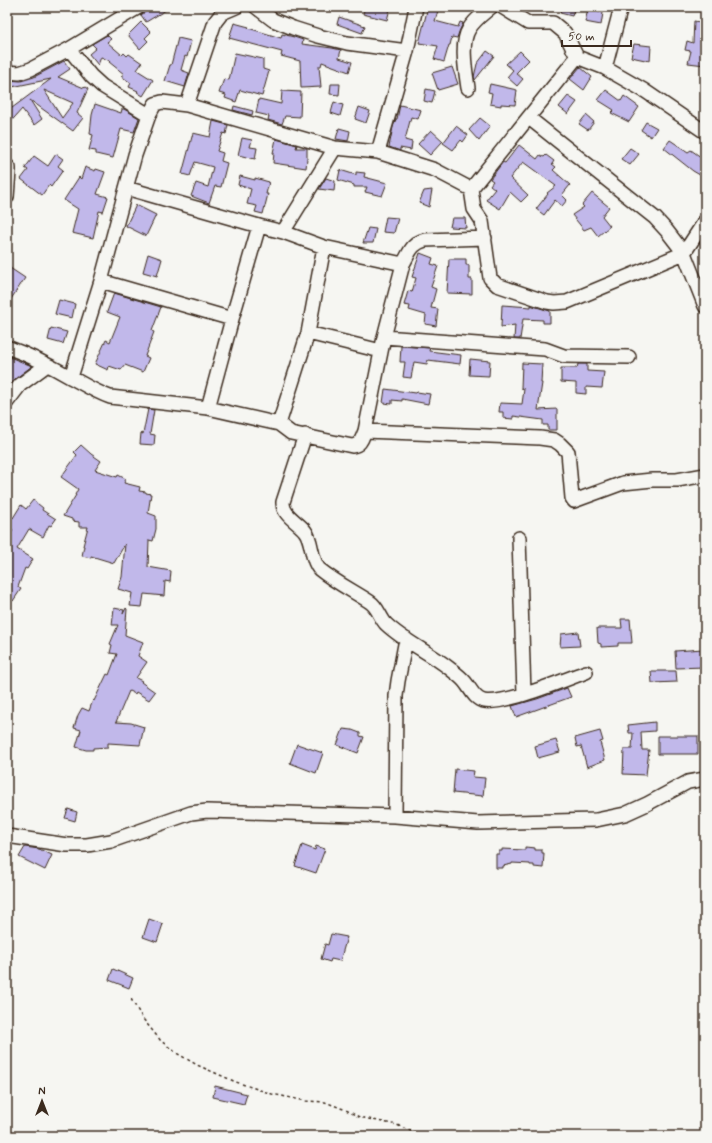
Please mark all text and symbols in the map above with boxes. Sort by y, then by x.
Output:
scale bar [562,22,631,48]
text: 50 m [568,29,595,45]
north arrow [22,1081,62,1121]
text: N [38,1085,46,1099]

